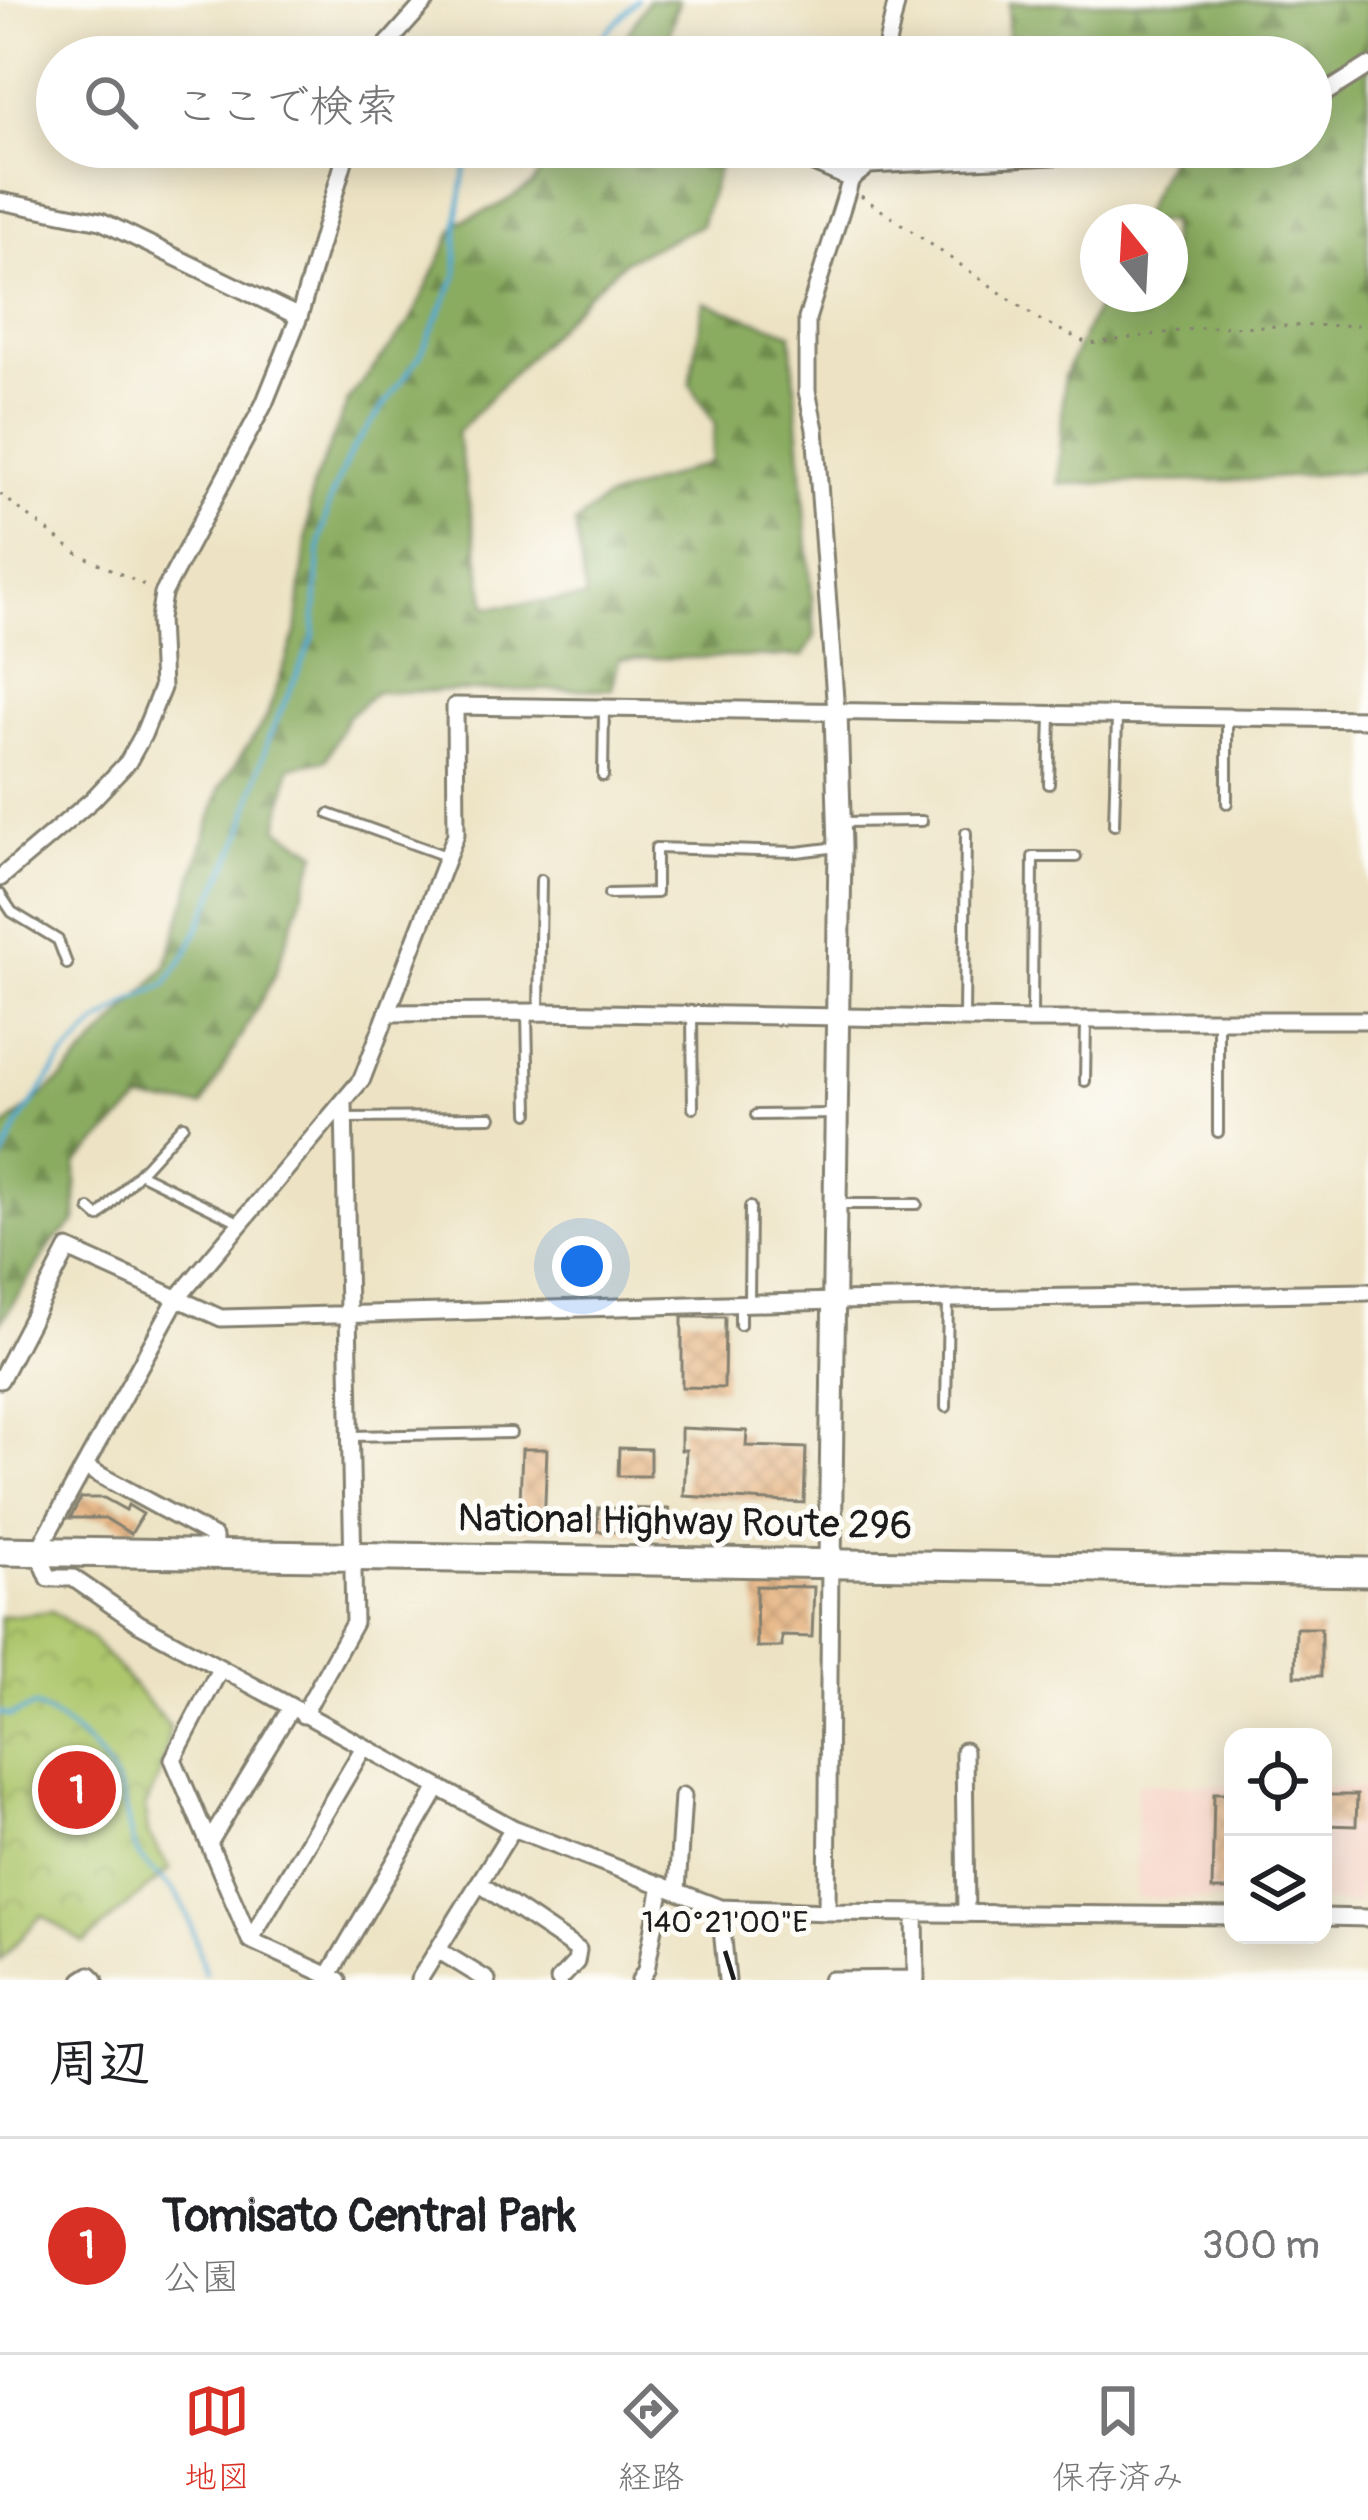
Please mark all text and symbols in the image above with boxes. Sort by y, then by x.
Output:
search box [36,36,1332,168]
icon: search [78,69,144,135]
text: ここで検索 [174,79,399,135]
north arrow [1080,204,1188,312]
your location [552,1236,612,1296]
street label: National Highway Route 296 [457,1494,913,1550]
map controls [1224,1728,1332,1944]
button: locate [1224,1728,1332,1836]
pin: 1 [38,1745,116,1835]
button: layers [1224,1836,1332,1944]
text: 140°21'00"E [642,1904,808,1941]
text: 周辺 [48,2032,150,2096]
text: Tomisato Central Park [162,2189,576,2245]
text: 1 [79,2221,95,2270]
text: 300 m [1202,2221,1320,2270]
text: 公園 [162,2253,240,2302]
tab: 地図 [184,2378,250,2498]
tab: 経路 [618,2378,684,2498]
tab: 保存済み [1052,2378,1184,2498]

